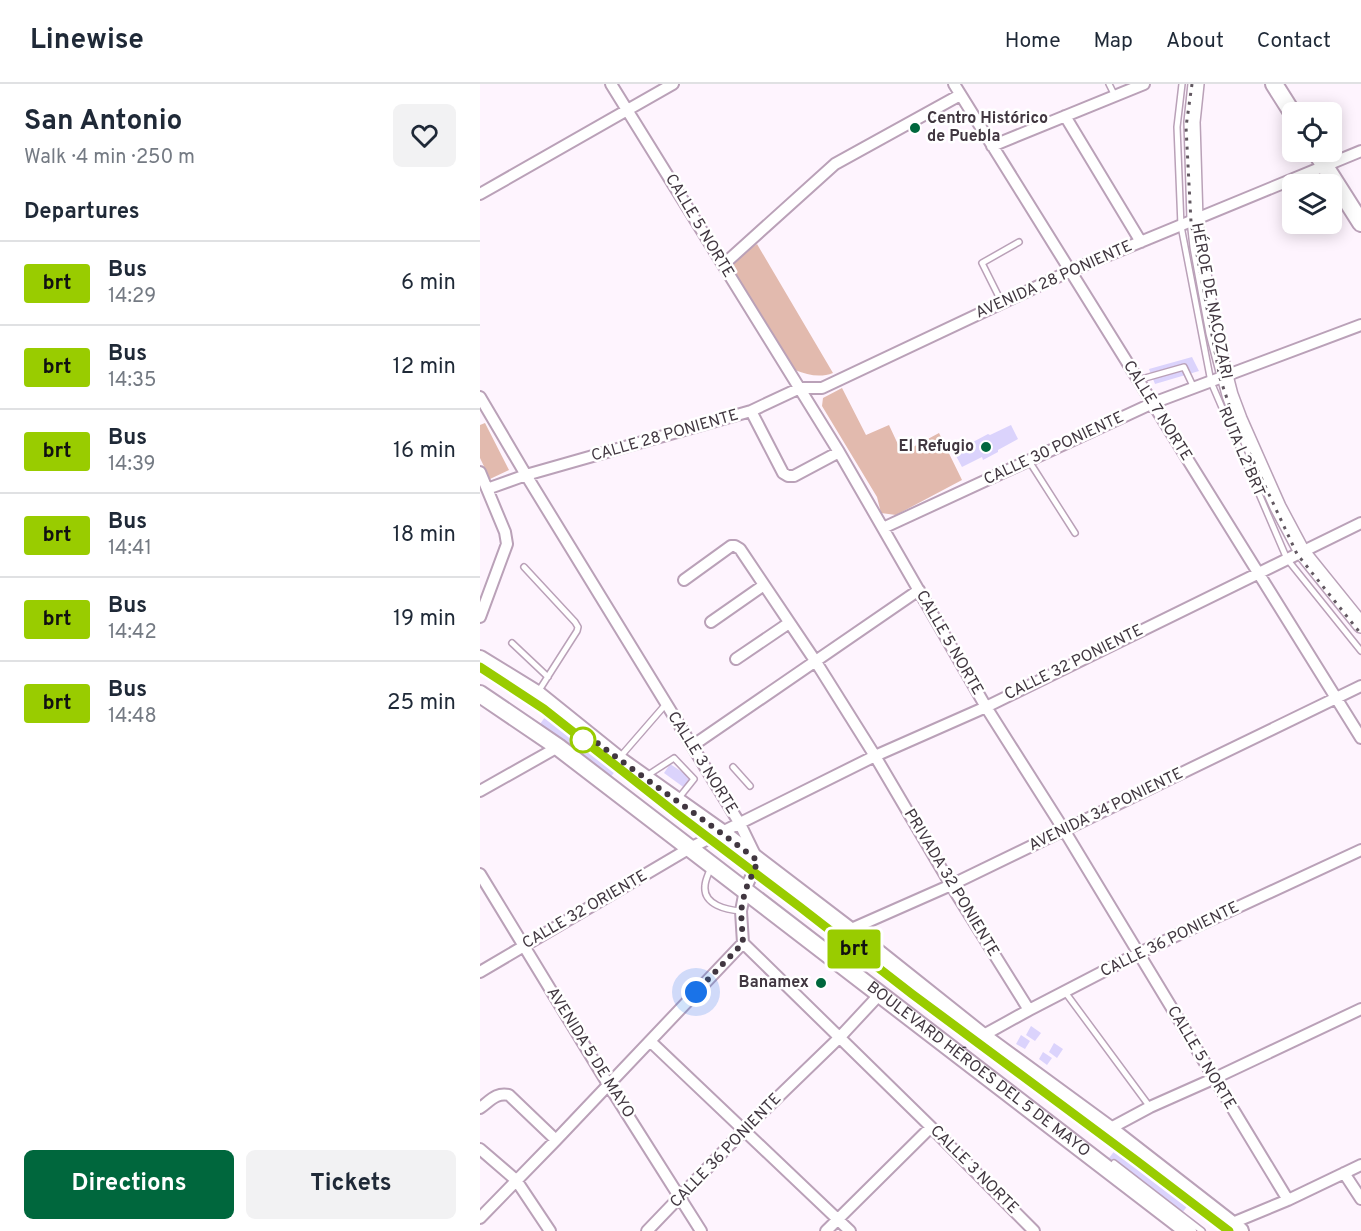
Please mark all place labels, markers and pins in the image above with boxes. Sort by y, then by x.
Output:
place label: Centro Histórico de Puebla [927,109,1048,147]
marker: Centro Histórico de Puebla [908,121,922,135]
place label: El Refugio [899,437,974,457]
marker: El Refugio [979,440,993,454]
unlabelled marker [570,727,596,753]
place label: Banamex [738,973,809,993]
marker: Banamex [814,976,828,990]

